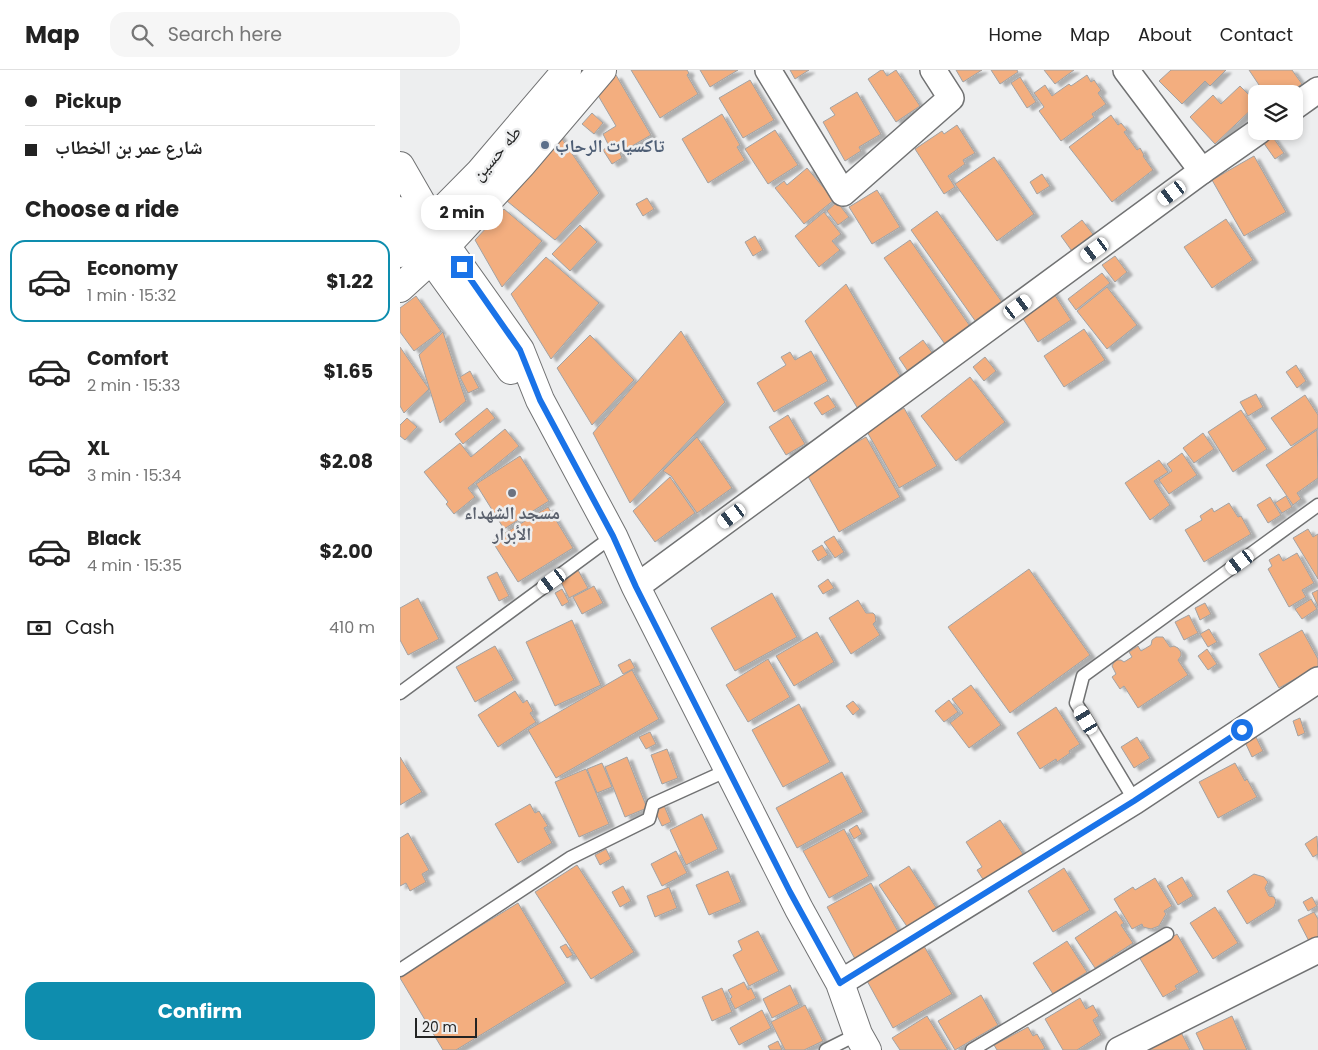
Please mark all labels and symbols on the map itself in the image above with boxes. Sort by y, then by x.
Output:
street label: طه حسين [465,120,527,186]
place label: تاكسيات الرحاب [555,133,665,158]
marker: تاكسيات الرحاب [539,139,551,151]
car [1155,178,1188,208]
callout: 2 min [421,194,503,230]
car [1078,235,1111,265]
route end [451,256,473,278]
car [1001,292,1034,322]
marker: مسجد الشهداء الأبرار [506,487,518,499]
place label: مسجد الشهداء الأبرار [464,500,560,546]
car [715,501,748,531]
car [1223,547,1256,577]
car [535,566,568,596]
car [1071,703,1100,737]
route start [1231,719,1253,741]
scale bar [415,1015,478,1038]

